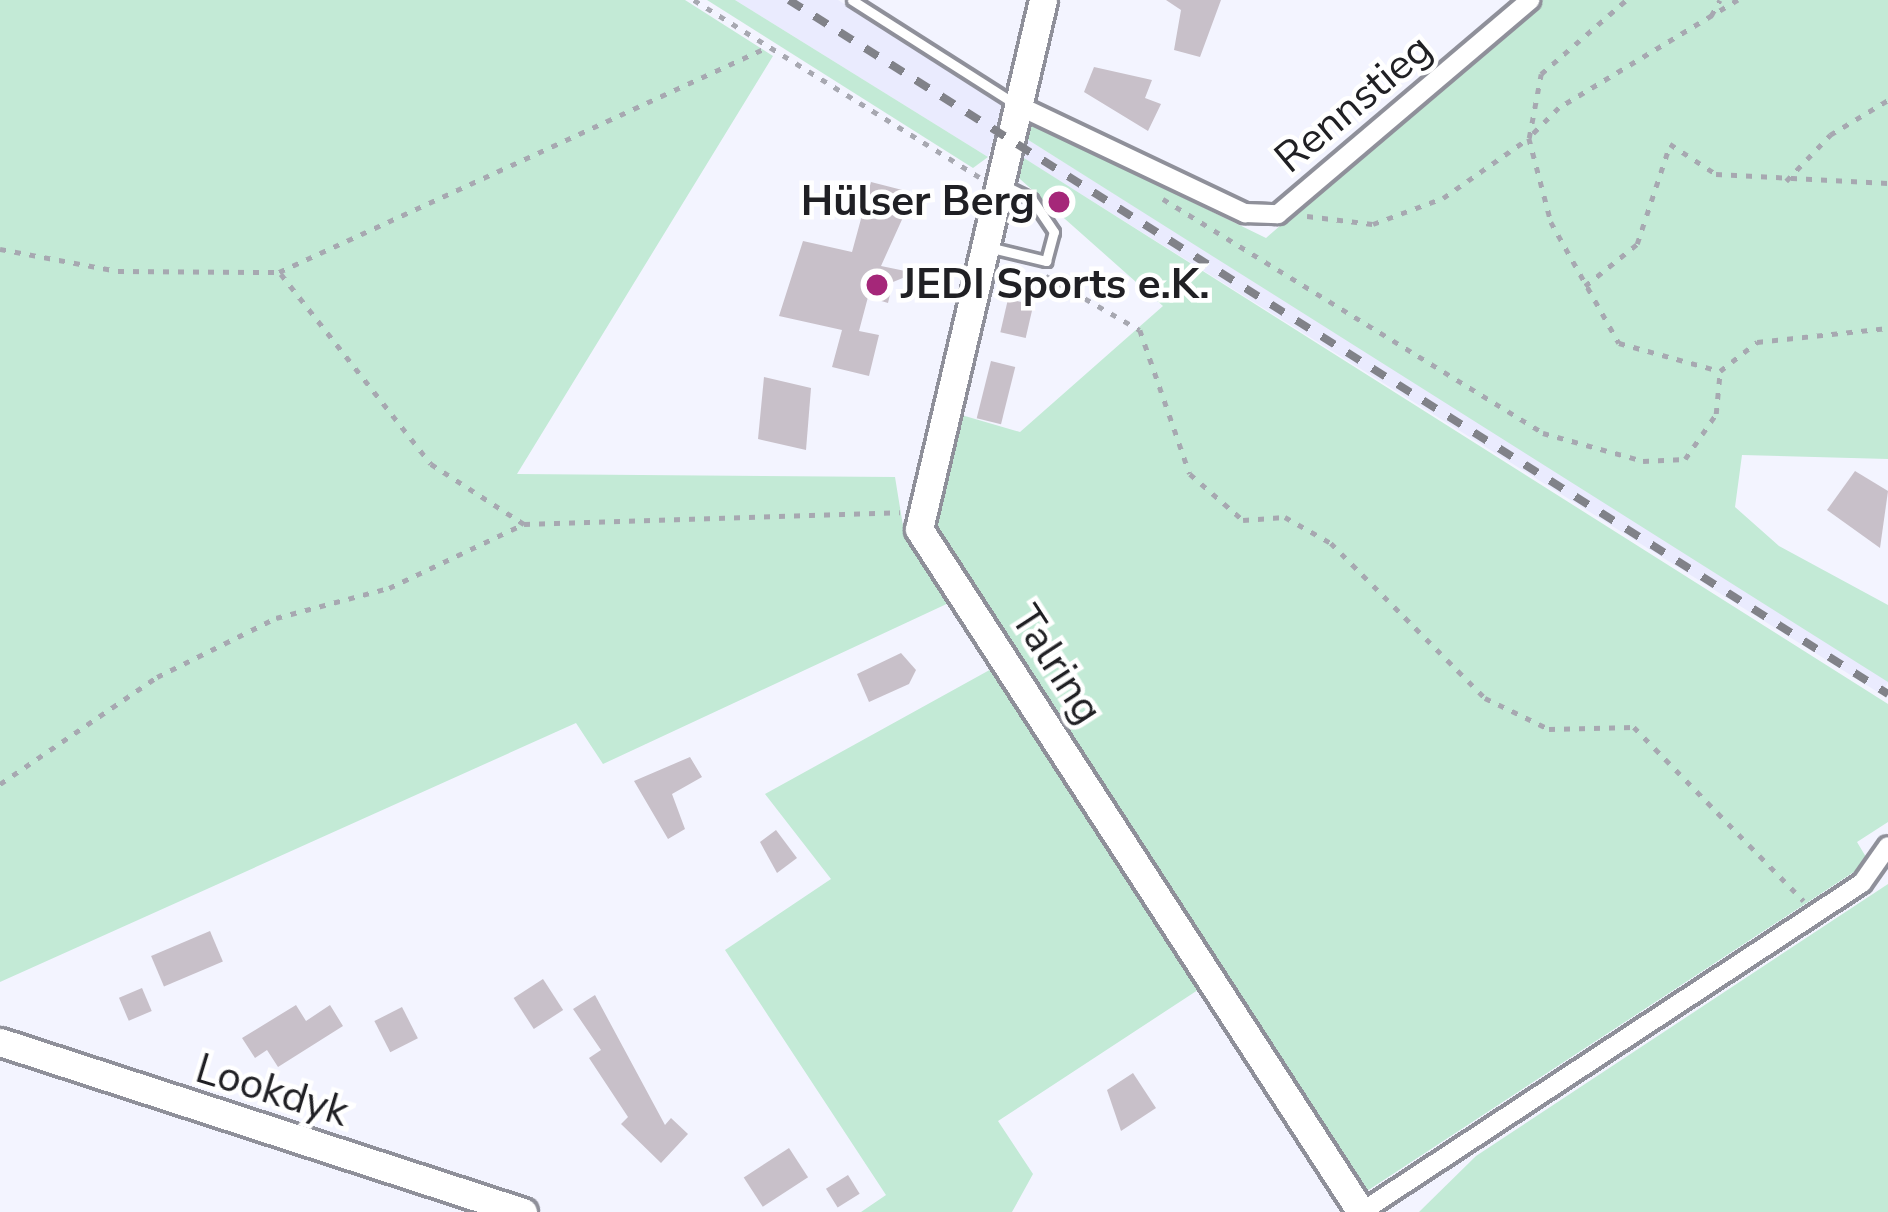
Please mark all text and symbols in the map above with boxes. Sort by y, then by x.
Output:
street label: Rennstieg [1265,24,1443,184]
place label: Hülser Berg [801,177,1035,227]
marker: Hülser Berg [1046,189,1072,215]
place label: JEDI Sports e.K. [901,260,1210,310]
marker: JEDI Sports e.K. [864,272,890,298]
street label: Talring [999,597,1113,733]
street label: Lookdyk [190,1044,354,1138]

